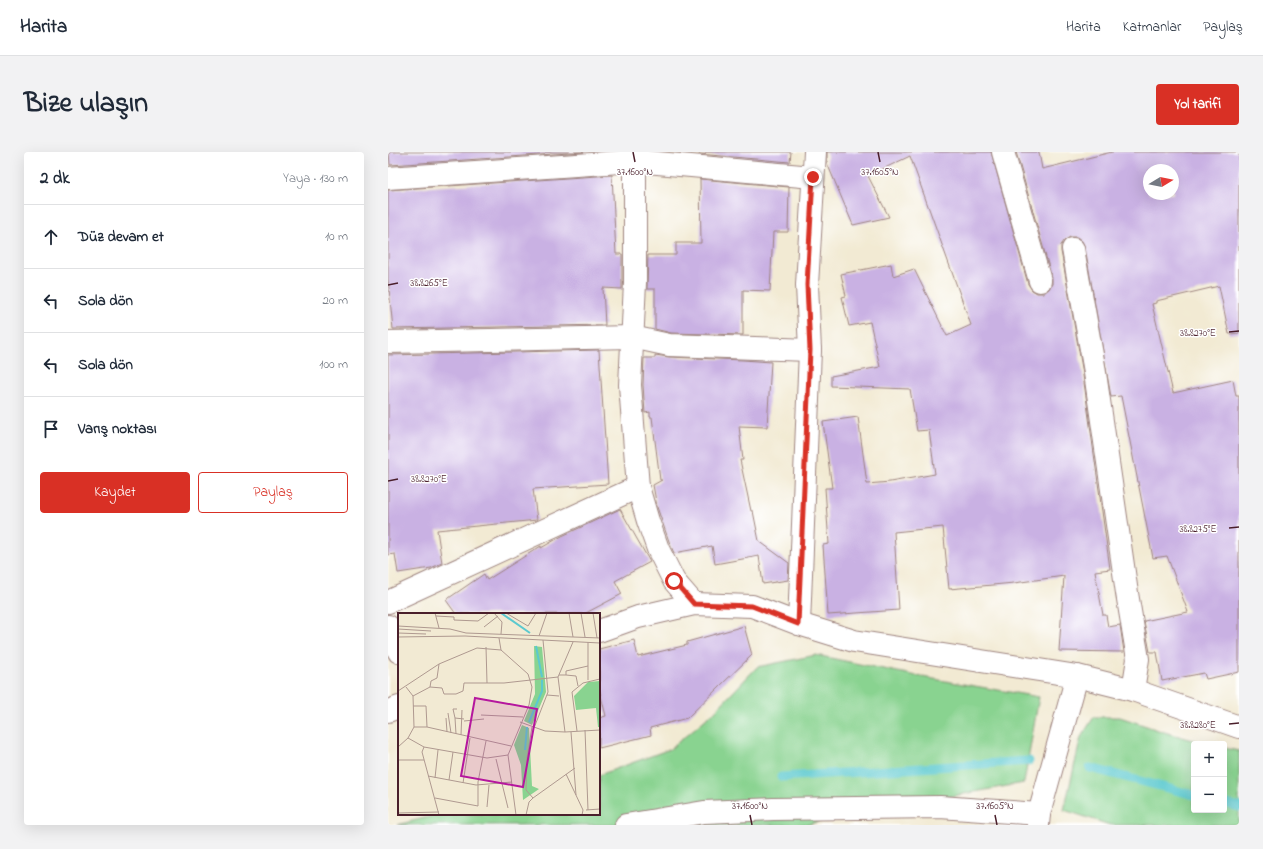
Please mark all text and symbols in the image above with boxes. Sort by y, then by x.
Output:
text: Harita [20,14,67,41]
text: Harita [1066,17,1101,38]
text: Katmanlar [1123,17,1181,38]
text: Paylaş [1203,17,1243,38]
text: Bize ulaşın [24,84,148,125]
button: Yol tarifi [1156,84,1239,125]
north arrow [1143,164,1179,200]
text: 37.1600°N [617,165,653,180]
text: 37.1605°N [861,165,899,180]
text: 2 dk [40,166,70,191]
route end [804,168,822,186]
text: Yaya · 130 m [283,169,348,188]
icon: ahead [40,226,62,248]
text: Düz devam et [78,226,164,248]
text: 10 m [325,227,348,246]
text: 38.8265°E [410,276,448,291]
icon: left [40,290,62,312]
text: Sola dön [78,290,133,312]
text: 20 m [323,291,348,310]
text: 38.8270°E [1180,326,1216,341]
icon: left [40,354,62,376]
text: Sola dön [78,354,133,376]
text: 100 m [319,355,348,374]
icon: arrive [40,418,62,440]
text: Varış noktası [78,418,157,440]
button: Kaydet [40,472,190,513]
button: Paylaş [198,472,348,513]
text: 38.8270°E [411,472,447,487]
text: 38.8275°E [1179,522,1217,537]
route start [665,572,683,590]
inset map [398,613,600,815]
text: 38.8280°E [1180,718,1216,733]
map controls [1191,741,1227,813]
button: + [1191,741,1227,777]
button: − [1191,777,1227,813]
text: 37.1600°N [732,799,768,814]
text: 37.1605°N [976,799,1014,814]

